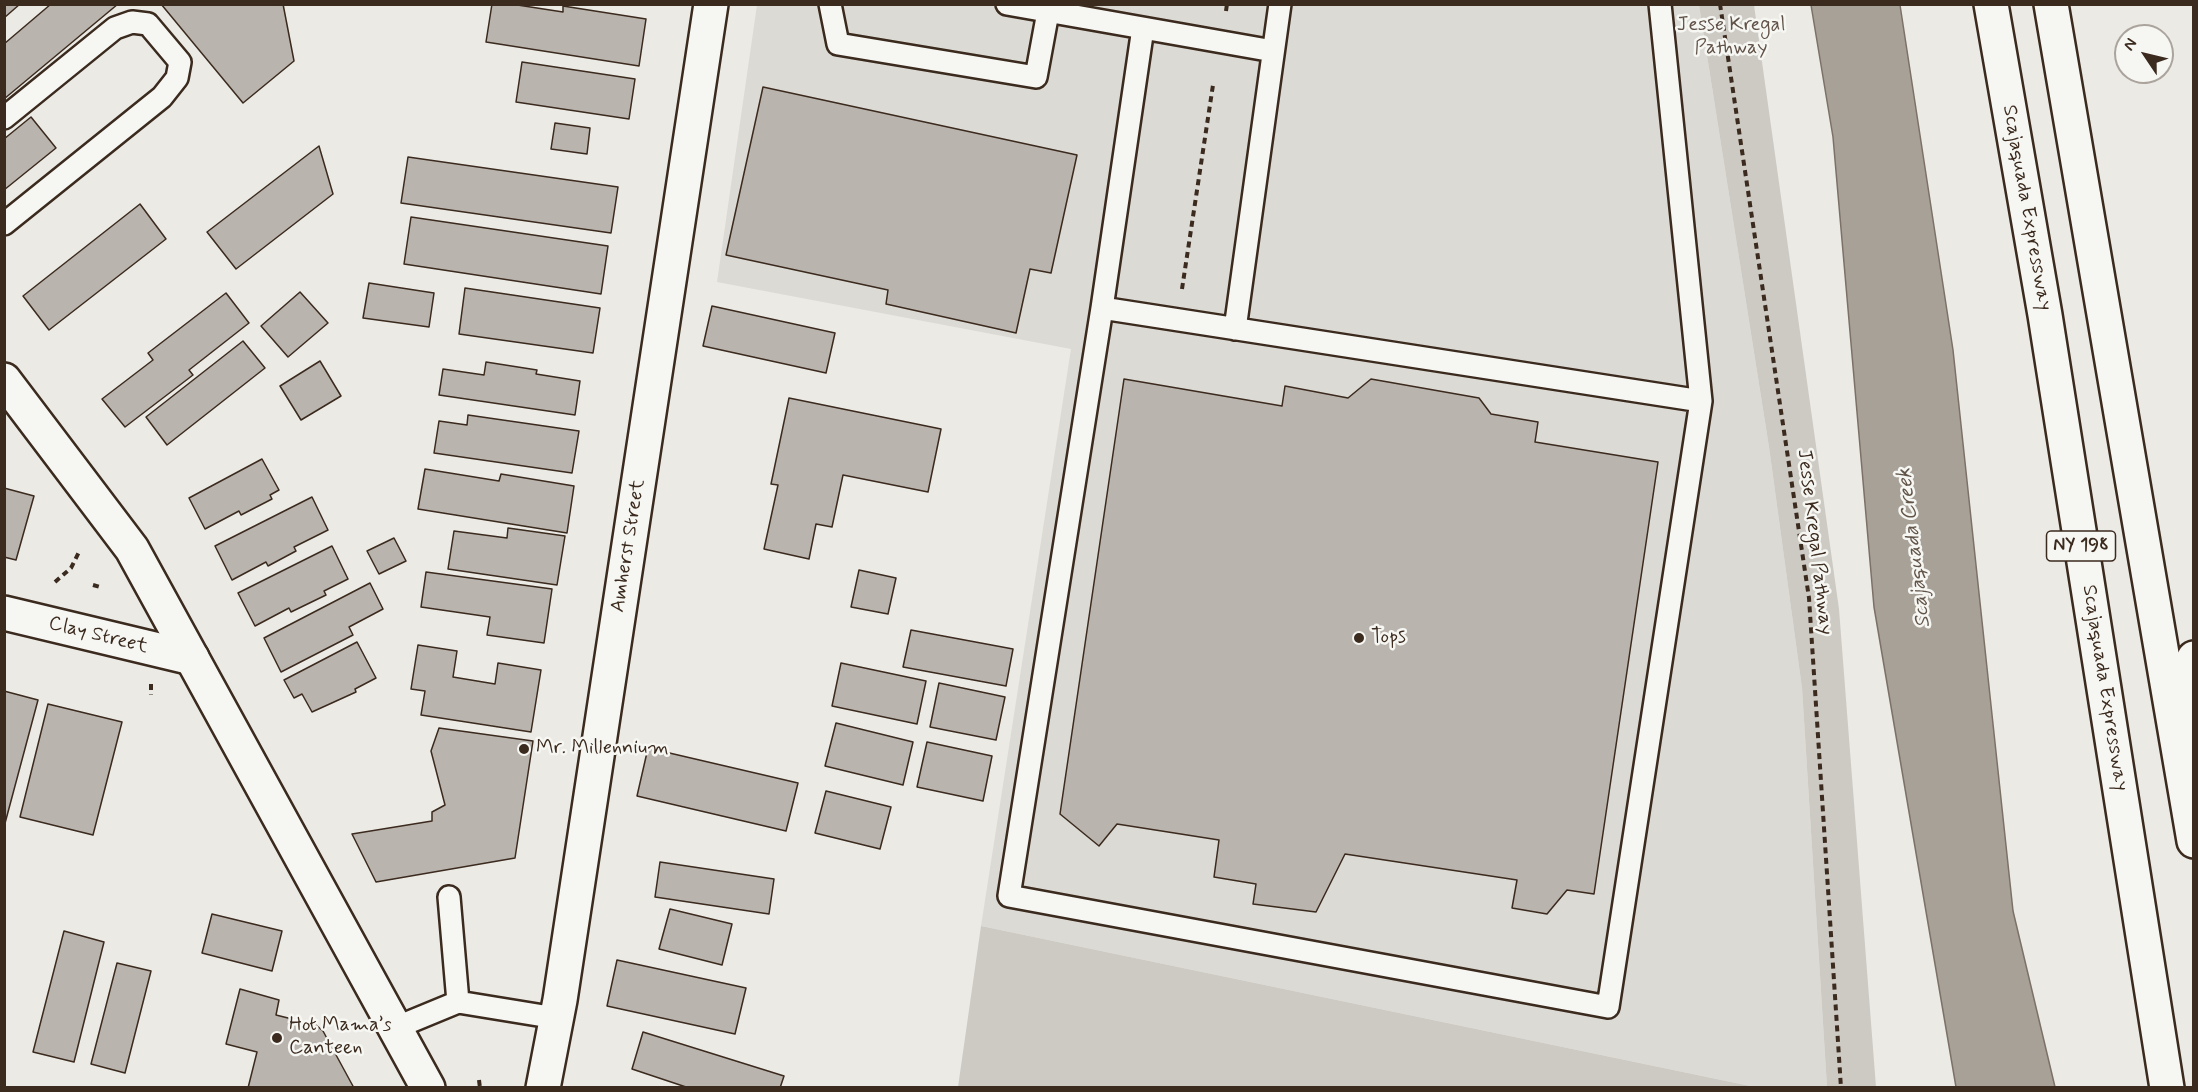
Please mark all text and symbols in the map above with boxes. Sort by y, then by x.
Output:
park label: Jesse Kregal Pathway [1677,14,1785,61]
north arrow [2114,24,2174,84]
text: N [2119,34,2142,55]
street label: Scajaquada Expressway [1996,103,2056,313]
street label: Jesse Kregal Pathway [1791,448,1837,636]
water label: Scajaquada Creek [1893,467,1937,629]
street label: Amherst Street [607,478,651,614]
road number: NY 198 [2046,531,2116,561]
street label: Scajaquada Expressway [2076,583,2132,793]
street label: Clay Street [46,612,150,660]
place label: Tops [1371,626,1406,650]
marker: Tops [1352,631,1366,645]
place label: Mr. Millennium [536,737,669,761]
marker: Mr. Millennium [517,742,531,756]
place label: Hot Mama’s Canteen [289,1014,392,1061]
marker: Hot Mama’s Canteen [270,1031,284,1045]

